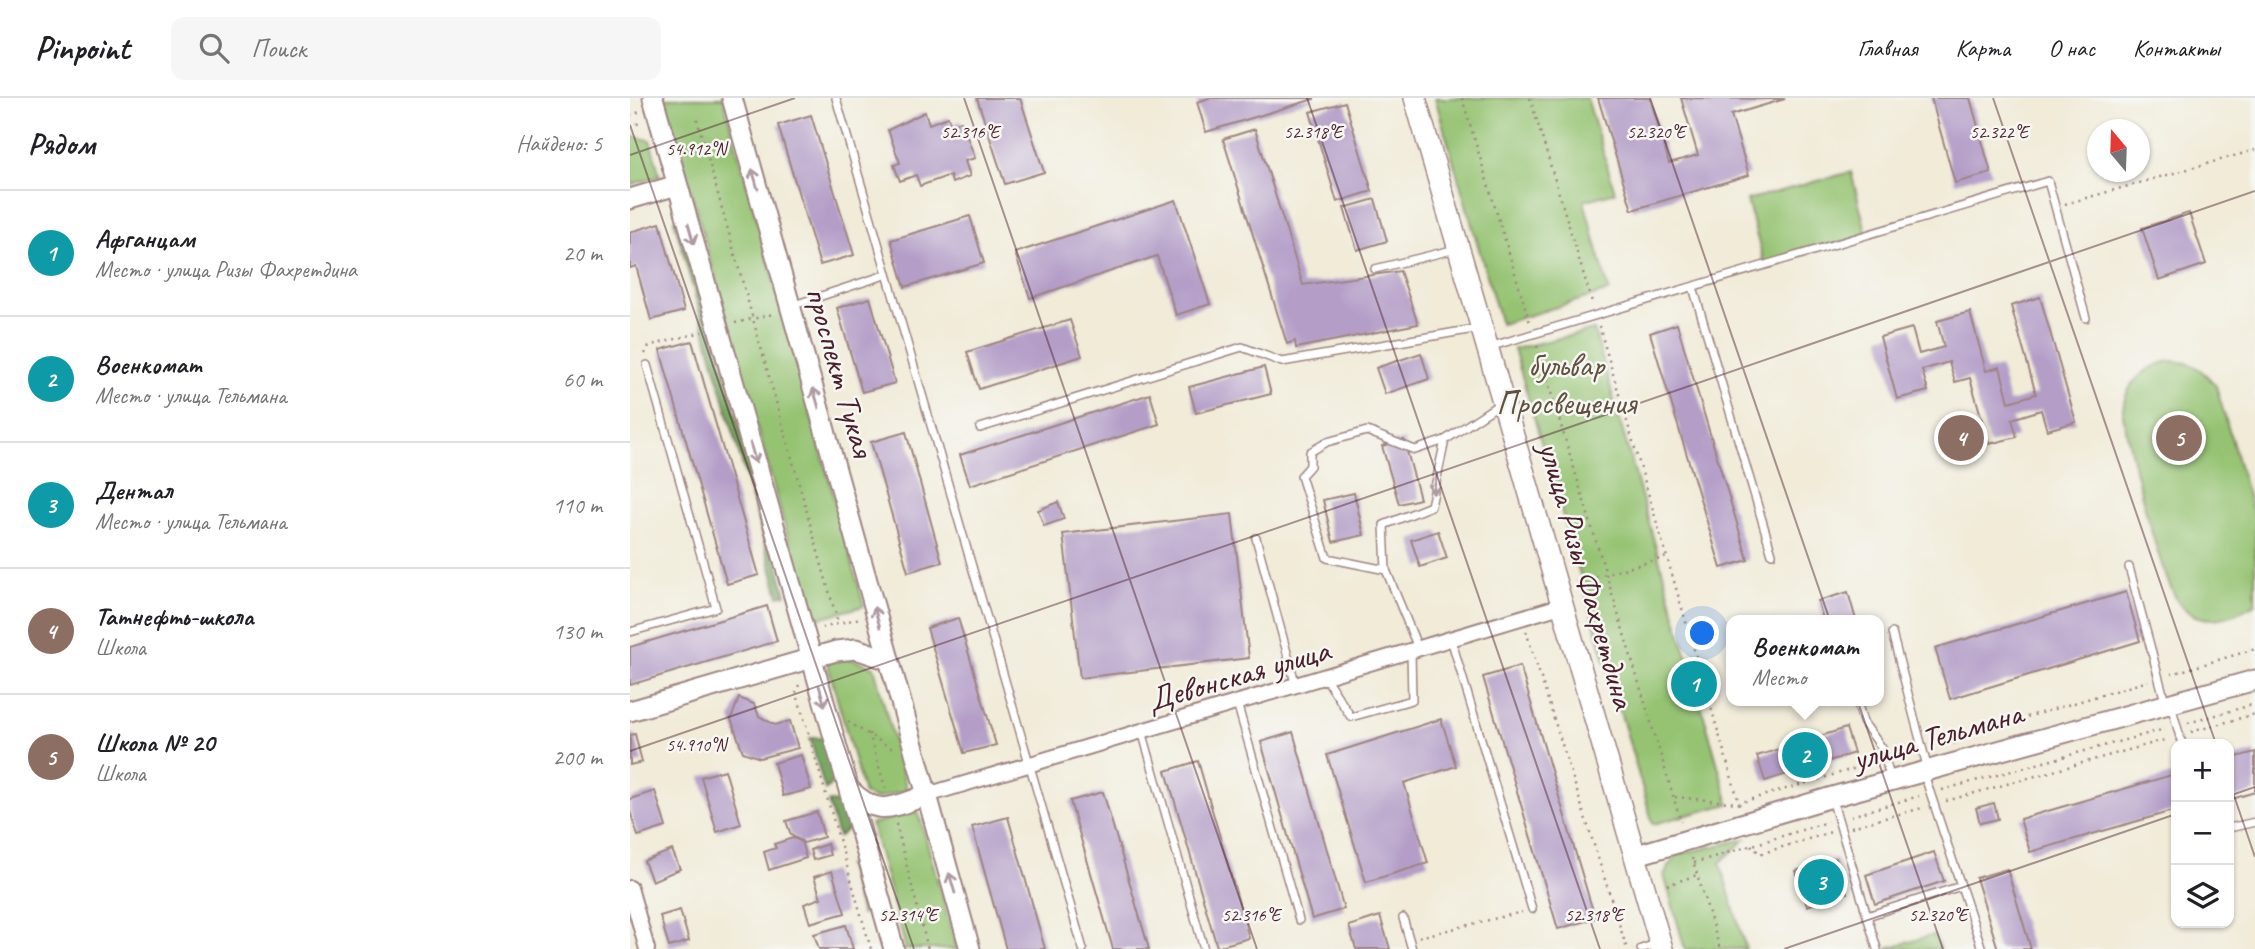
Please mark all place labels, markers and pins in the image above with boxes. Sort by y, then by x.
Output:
pin: 4 [1938,412,1984,464]
pin: 5 [2156,412,2202,464]
pin: 1 [1671,658,1717,710]
pin: 2 [1782,729,1828,781]
pin: 3 [1798,856,1844,908]

